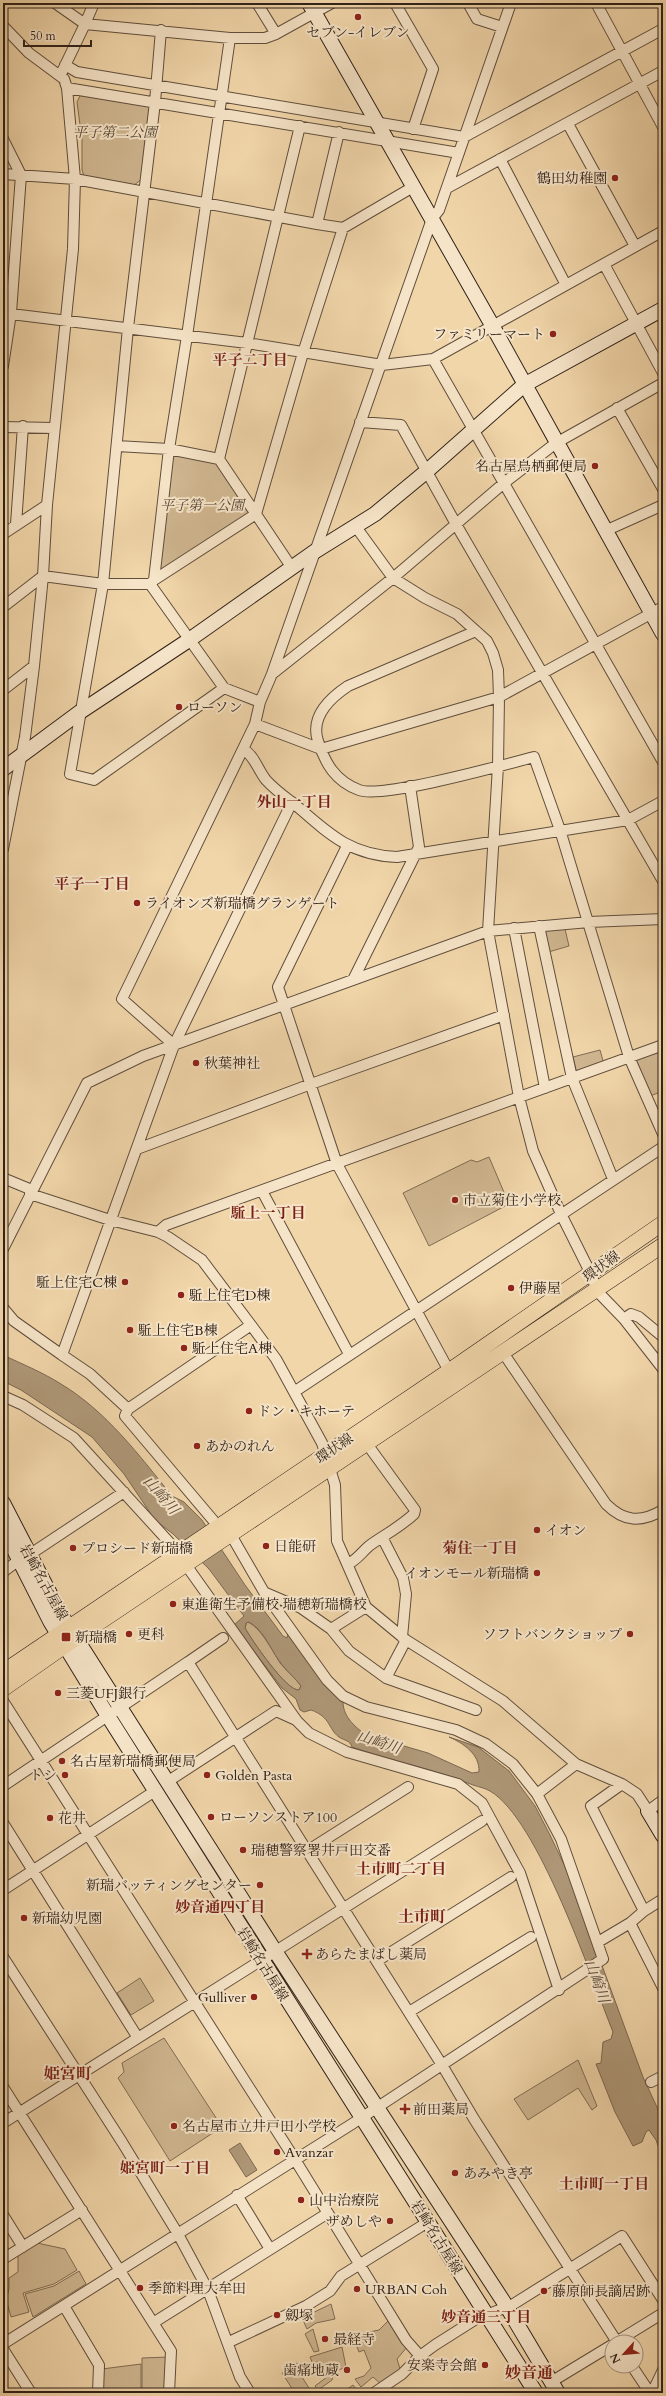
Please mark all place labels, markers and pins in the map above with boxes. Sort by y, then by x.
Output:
marker: セブン-イレブン [353,12,363,22]
place label: セブン-イレブン [306,23,410,42]
place label: 鶴田幼稚園 [537,169,607,188]
marker: 鶴田幼稚園 [610,173,620,183]
place label: ファミリーマート [433,325,545,344]
marker: ファミリーマート [548,329,558,339]
place label: 名古屋鳥栖郵便局 [475,457,587,476]
marker: 名古屋鳥栖郵便局 [590,461,600,471]
place label: ローソン [187,698,242,717]
marker: ローソン [174,702,184,712]
place label: ライオンズ新瑞橋グランゲート [145,894,339,913]
marker: ライオンズ新瑞橋グランゲート [132,898,142,908]
place label: 秋葉神社 [204,1054,260,1073]
marker: 秋葉神社 [191,1058,201,1068]
place label: 市立菊住小学校 [463,1191,561,1210]
marker: 市立菊住小学校 [450,1195,460,1205]
place label: 駈上住宅C棟 [36,1273,117,1292]
marker: 駈上住宅C棟 [120,1277,130,1287]
place label: 伊藤屋 [519,1279,561,1298]
marker: 伊藤屋 [506,1283,516,1293]
place label: 駈上住宅D棟 [189,1286,270,1305]
marker: 駈上住宅D棟 [176,1290,186,1300]
place label: 駈上住宅B棟 [138,1321,218,1340]
marker: 駈上住宅B棟 [125,1325,135,1335]
place label: 駈上住宅A棟 [192,1339,272,1358]
marker: 駈上住宅A棟 [179,1343,189,1353]
place label: ドン・キホーテ [257,1402,355,1421]
marker: ドン・キホーテ [244,1406,254,1416]
place label: あかのれん [205,1437,275,1456]
marker: あかのれん [192,1441,202,1451]
place label: イオン [545,1521,587,1540]
marker: イオン [532,1525,542,1535]
place label: 日能研 [274,1537,316,1556]
place label: プロシード新瑞橋 [81,1539,193,1558]
marker: 日能研 [261,1541,271,1551]
marker: プロシード新瑞橋 [68,1543,78,1553]
place label: イオンモール新瑞橋 [404,1564,529,1583]
marker: イオンモール新瑞橋 [532,1568,542,1578]
place label: 東進衛生予備校 瑞穂新瑞橋校 [181,1595,367,1614]
marker: 東進衛生予備校 瑞穂新瑞橋校 [168,1599,178,1609]
place label: 更科 [137,1625,165,1644]
place label: ソフトバンクショップ [483,1625,622,1644]
place label: 新瑞橋 [75,1628,117,1647]
marker: 更科 [124,1629,134,1639]
marker: ソフトバンクショップ [625,1629,635,1639]
marker: 新瑞橋 [60,1631,72,1643]
place label: 三菱UFJ銀行 [66,1684,146,1703]
marker: 三菱UFJ銀行 [53,1688,63,1698]
place label: 名古屋新瑞橋郵便局 [70,1752,196,1771]
marker: 名古屋新瑞橋郵便局 [57,1756,67,1766]
place label: トシ [29,1766,57,1785]
place label: Golden Pasta [215,1766,292,1785]
marker: トシ [60,1770,70,1780]
marker: Golden Pasta [202,1770,212,1780]
place label: ローソンストア100 [219,1808,337,1827]
place label: 花井 [58,1809,86,1828]
marker: ローソンストア100 [206,1812,216,1822]
marker: 花井 [45,1813,55,1823]
place label: 瑞穂警察署井戸田交番 [251,1841,391,1860]
marker: 瑞穂警察署井戸田交番 [238,1845,248,1855]
place label: 新瑞バッティングセンター [86,1876,252,1895]
marker: 新瑞バッティングセンター [255,1880,265,1890]
place label: 新瑞幼児園 [32,1909,102,1928]
marker: 新瑞幼児園 [19,1913,29,1923]
place label: あらたまばし薬局 [315,1945,427,1964]
marker: あらたまばし薬局 [302,1949,312,1959]
place label: Gulliver [198,1988,247,2007]
marker: Gulliver [249,1992,259,2002]
place label: 前田薬局 [413,2100,469,2119]
marker: 前田薬局 [400,2104,410,2114]
place label: 名古屋市立井戸田小学校 [182,2117,336,2136]
marker: 名古屋市立井戸田小学校 [169,2121,179,2131]
place label: Avanzar [285,2143,334,2162]
marker: Avanzar [272,2147,282,2157]
place label: あみやき亭 [463,2164,533,2183]
marker: あみやき亭 [450,2168,460,2178]
place label: 山中治療院 [309,2191,379,2210]
marker: 山中治療院 [296,2195,306,2205]
place label: ザめしや [326,2212,382,2231]
marker: ザめしや [385,2216,395,2226]
place label: 季節料理大牟田 [148,2279,246,2298]
place label: URBAN Coh [365,2280,448,2299]
place label: 藤原師長謫居跡 [552,2282,650,2301]
marker: 季節料理大牟田 [135,2283,145,2293]
marker: URBAN Coh [352,2284,362,2294]
marker: 藤原師長謫居跡 [539,2286,549,2296]
place label: 劔塚 [285,2306,313,2325]
marker: 劔塚 [272,2310,282,2320]
place label: 最経寺 [333,2330,375,2349]
marker: 最経寺 [320,2334,330,2344]
place label: 安楽寺会館 [407,2356,477,2375]
marker: 安楽寺会館 [480,2360,490,2370]
place label: 歯痛地蔵 [283,2361,339,2380]
marker: 歯痛地蔵 [342,2365,352,2375]

